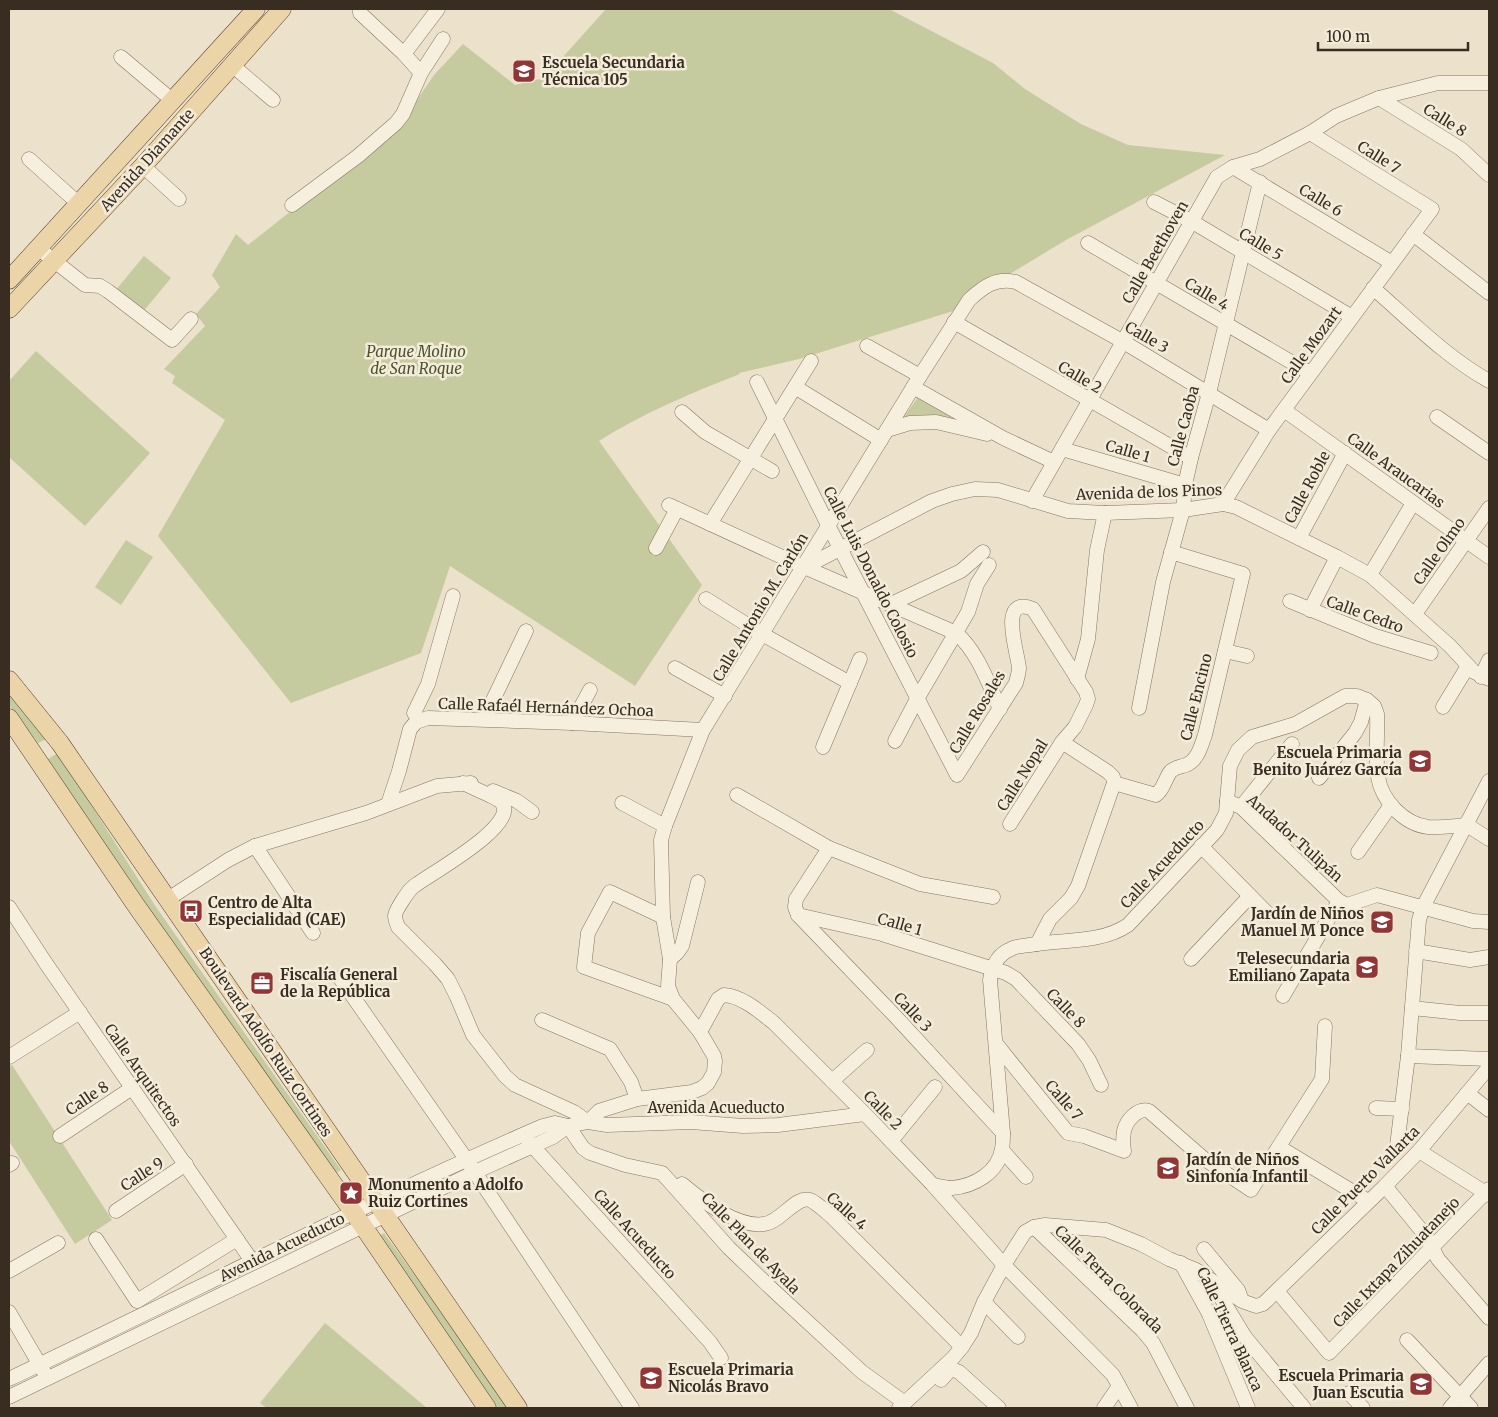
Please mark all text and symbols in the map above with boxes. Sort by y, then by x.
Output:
scale bar [1318,20,1468,52]
text: 100 m [1326,27,1370,46]
place label: Escuela Secundaria Técnica 105 [542,53,685,89]
school or university icon: Escuela Secundaria Técnica 105 [511,58,537,84]
street label: Calle 8 [1420,99,1470,141]
street label: Avenida Diamante [95,105,198,216]
street label: Calle 7 [1354,136,1404,178]
street label: Calle 6 [1296,180,1346,220]
street label: Calle Beethoven [1118,197,1192,307]
street label: Calle 5 [1236,224,1286,264]
street label: Calle 4 [1182,274,1232,314]
street label: Calle Mozart [1277,302,1346,387]
street label: Calle 3 [1122,317,1172,357]
park label: Parque Molino de San Roque [366,342,466,378]
street label: Calle 2 [1055,357,1105,397]
street label: Calle Caoba [1163,384,1203,468]
street label: Calle Araucarias [1344,428,1448,512]
street label: Calle 1 [1104,436,1153,466]
street label: Calle Roble [1280,447,1334,526]
street label: Avenida de los Pinos [1074,480,1223,504]
street label: Calle Luis Donaldo Colosio [819,483,923,661]
street label: Calle Olmo [1409,514,1469,588]
street label: Calle Antonio M. Carlón [708,529,812,685]
street label: Calle Cedro [1324,591,1406,637]
street label: Calle Encino [1176,651,1216,743]
street label: Calle Rosales [945,667,1009,757]
street label: Calle Rafaél Hernández Ochoa [438,694,654,720]
street label: Calle Nopal [992,735,1052,814]
place label: Escuela Primaria Benito Juárez García [1253,743,1403,779]
school or university icon: Escuela Primaria Benito Juárez García [1407,748,1433,774]
street label: Andador Tulipán [1242,789,1347,886]
street label: Calle Acueducto [1116,816,1208,912]
place label: Centro de Alta Especialidad (CAE) [208,893,346,929]
bus stop icon: Centro de Alta Especialidad (CAE) [178,898,204,924]
place label: Jardín de Niños Manuel M Ponce [1241,904,1364,940]
street label: Calle 1 [876,909,925,939]
school or university icon: Jardín de Niños Manuel M Ponce [1369,909,1395,935]
street label: Boulevard Adolfo Ruiz Cortines [195,944,337,1140]
place label: Telesecundaria Emiliano Zapata [1229,949,1351,985]
school or university icon: Telesecundaria Emiliano Zapata [1354,954,1380,980]
place label: Fiscalía General de la República [280,965,398,1001]
office icon: Fiscalía General de la República [249,970,275,996]
street label: Calle 8 [1043,984,1089,1032]
street label: Calle 3 [890,988,936,1036]
street label: Calle Arquitectos [100,1020,186,1130]
street label: Calle 7 [1041,1076,1087,1124]
street label: Calle 8 [62,1077,112,1119]
street label: Calle 2 [860,1086,906,1134]
street label: Avenida Acueducto [647,1098,785,1117]
street label: Calle Puerto Vallarta [1307,1122,1423,1238]
place label: Jardín de Niños Sinfonía Infantil [1185,1150,1308,1186]
street label: Calle 9 [117,1153,167,1195]
school or university icon: Jardín de Niños Sinfonía Infantil [1155,1155,1181,1181]
place label: Monumento a Adolfo Ruiz Cortines [368,1175,523,1211]
place icon: Monumento a Adolfo Ruiz Cortines [338,1180,364,1206]
street label: Calle Acueducto [590,1185,680,1283]
street label: Calle Plan de Ayala [698,1188,804,1298]
street label: Calle 4 [823,1188,871,1234]
street label: Calle Ixtapa Zihuatanejo [1329,1193,1464,1331]
street label: Avenida Acueducto [215,1208,348,1286]
street label: Calle Terra Colorada [1051,1221,1167,1337]
street label: Calle Tierra Blanca [1193,1264,1267,1394]
place label: Escuela Primaria Nicolás Bravo [668,1360,794,1396]
school or university icon: Escuela Primaria Nicolás Bravo [638,1365,664,1391]
place label: Escuela Primaria Juan Escutia [1278,1366,1405,1402]
school or university icon: Escuela Primaria Juan Escutia [1408,1371,1434,1397]

